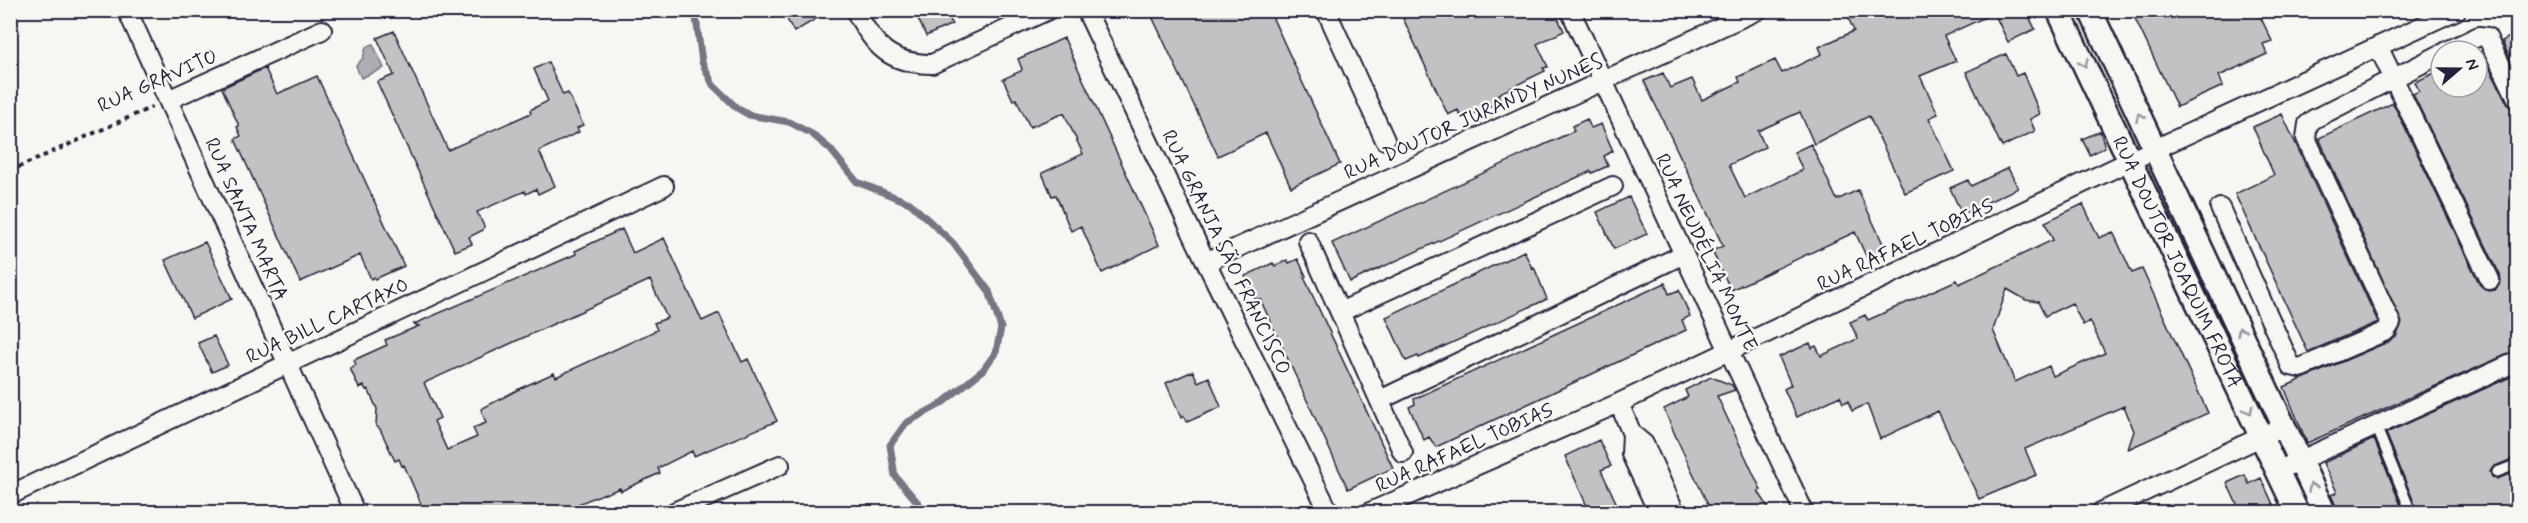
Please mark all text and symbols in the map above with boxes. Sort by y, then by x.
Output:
north arrow [2429,39,2489,99]
street label: RUA GRAVITO [94,43,222,120]
street label: RUA DOUTOR JURANDY NUNES [1340,48,1607,187]
text: N [2460,56,2483,73]
one-way arrow [2076,57,2088,68]
one-way arrow [2136,112,2148,123]
street label: RUA GRANJA SÃO FRANCISCO [1154,126,1297,380]
street label: RUA DOUTOR JOAQUIM FROTA [2105,132,2248,393]
street label: RUA SANTA MARTA [197,134,294,306]
street label: RUA NEUDÉLIA MONTE [1648,149,1763,356]
street label: RUA RAFAEL TOBIAS [1813,193,1998,298]
street label: RUA BILL CARTAXO [242,272,413,371]
one-way arrow [2236,327,2248,338]
street label: RUA RAFAEL TOBIAS [1371,397,1558,500]
one-way arrow [2242,403,2254,414]
one-way arrow [2307,482,2319,493]

